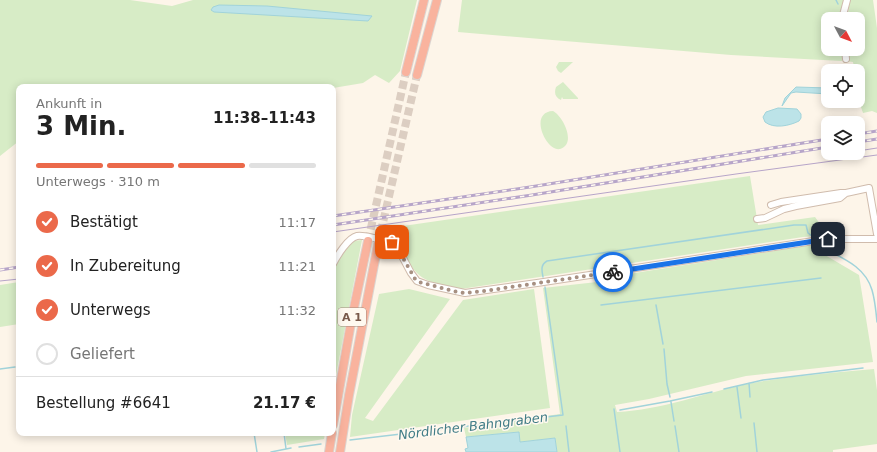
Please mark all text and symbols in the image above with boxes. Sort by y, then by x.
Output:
north arrow [821,12,865,56]
map controls [821,12,865,160]
button: locate [821,64,865,108]
text: Ankunft in [36,96,102,111]
text: 11:38–11:43 [213,109,316,127]
text: 3 Min. [36,111,126,141]
button: layers [821,116,865,160]
text: Unterwegs · 310 m [36,174,160,189]
icon: check [36,211,58,233]
text: Bestätigt [70,213,138,231]
text: 11:17 [279,215,316,230]
pin [811,222,845,256]
pin [375,225,409,259]
icon: home [817,228,839,250]
icon: bag [381,231,403,253]
courier [593,252,633,292]
icon: check [36,255,58,277]
text: In Zubereitung [70,257,181,275]
text: 11:21 [279,259,316,274]
icon: bike [602,261,624,283]
icon: check [36,299,58,321]
text: Unterwegs [70,301,151,319]
text: 11:32 [279,303,316,318]
road number: A 1 [338,308,366,326]
text: Geliefert [70,345,135,363]
text: Bestellung #6641 [36,394,171,412]
text: 21.17 € [253,394,316,412]
water label: Nördlicher Bahngraben [397,409,549,443]

